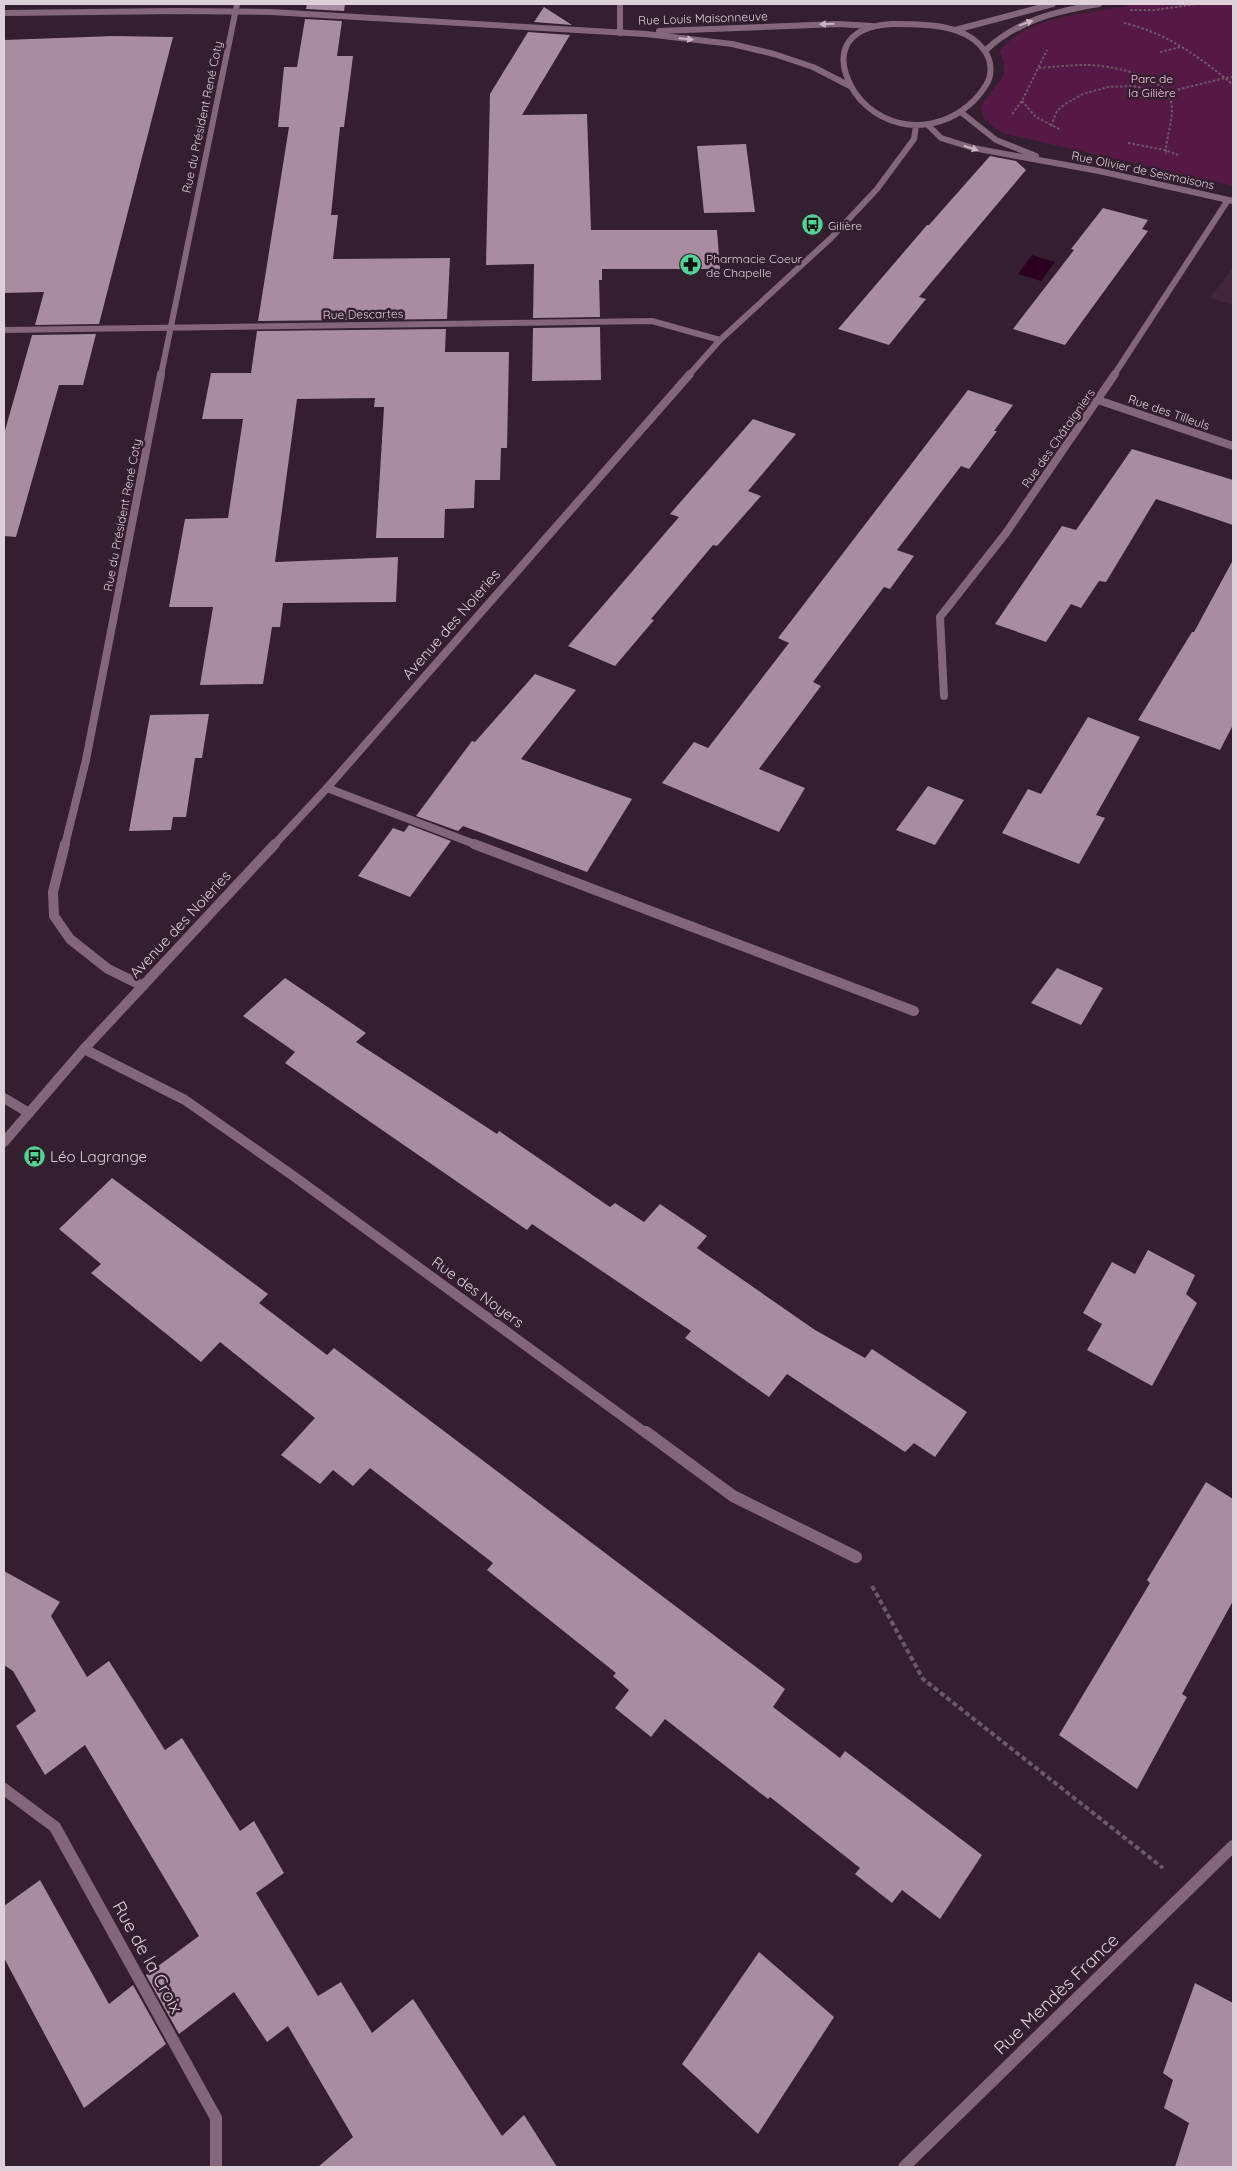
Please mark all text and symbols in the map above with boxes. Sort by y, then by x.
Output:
street label: Rue Louis Maisonneuve [638,8,768,28]
one-way arrow [1019,19,1034,27]
one-way arrow [819,21,835,29]
one-way arrow [679,35,695,43]
street label: Rue du Président René Coty [179,40,225,194]
park label: Parc de la Gilière [1128,71,1176,100]
one-way arrow [963,144,978,152]
street label: Rue Olivier de Sesmaisons [1070,148,1216,193]
bus stop icon: Gilière [800,213,824,237]
place label: Gilière [828,218,862,233]
place label: Pharmacie Coeur de Chapelle [706,251,803,280]
pharmacy icon: Pharmacie Coeur de Chapelle [678,253,702,277]
street label: Rue Descartes [323,306,404,322]
street label: Rue des Châtaigniers [1018,385,1098,490]
street label: Rue des Tilleuls [1126,391,1212,433]
street label: Rue du Président René Coty [100,438,144,592]
street label: Avenue des Noieries [398,565,504,683]
street label: Avenue des Noieries [125,866,235,982]
bus stop icon: Léo Lagrange [22,1144,46,1168]
place label: Léo Lagrange [50,1147,147,1166]
street label: Rue des Noyers [428,1252,528,1332]
street label: Rue de la Croix [108,1897,188,2017]
street label: Rue Mendès France [989,1929,1123,2059]

